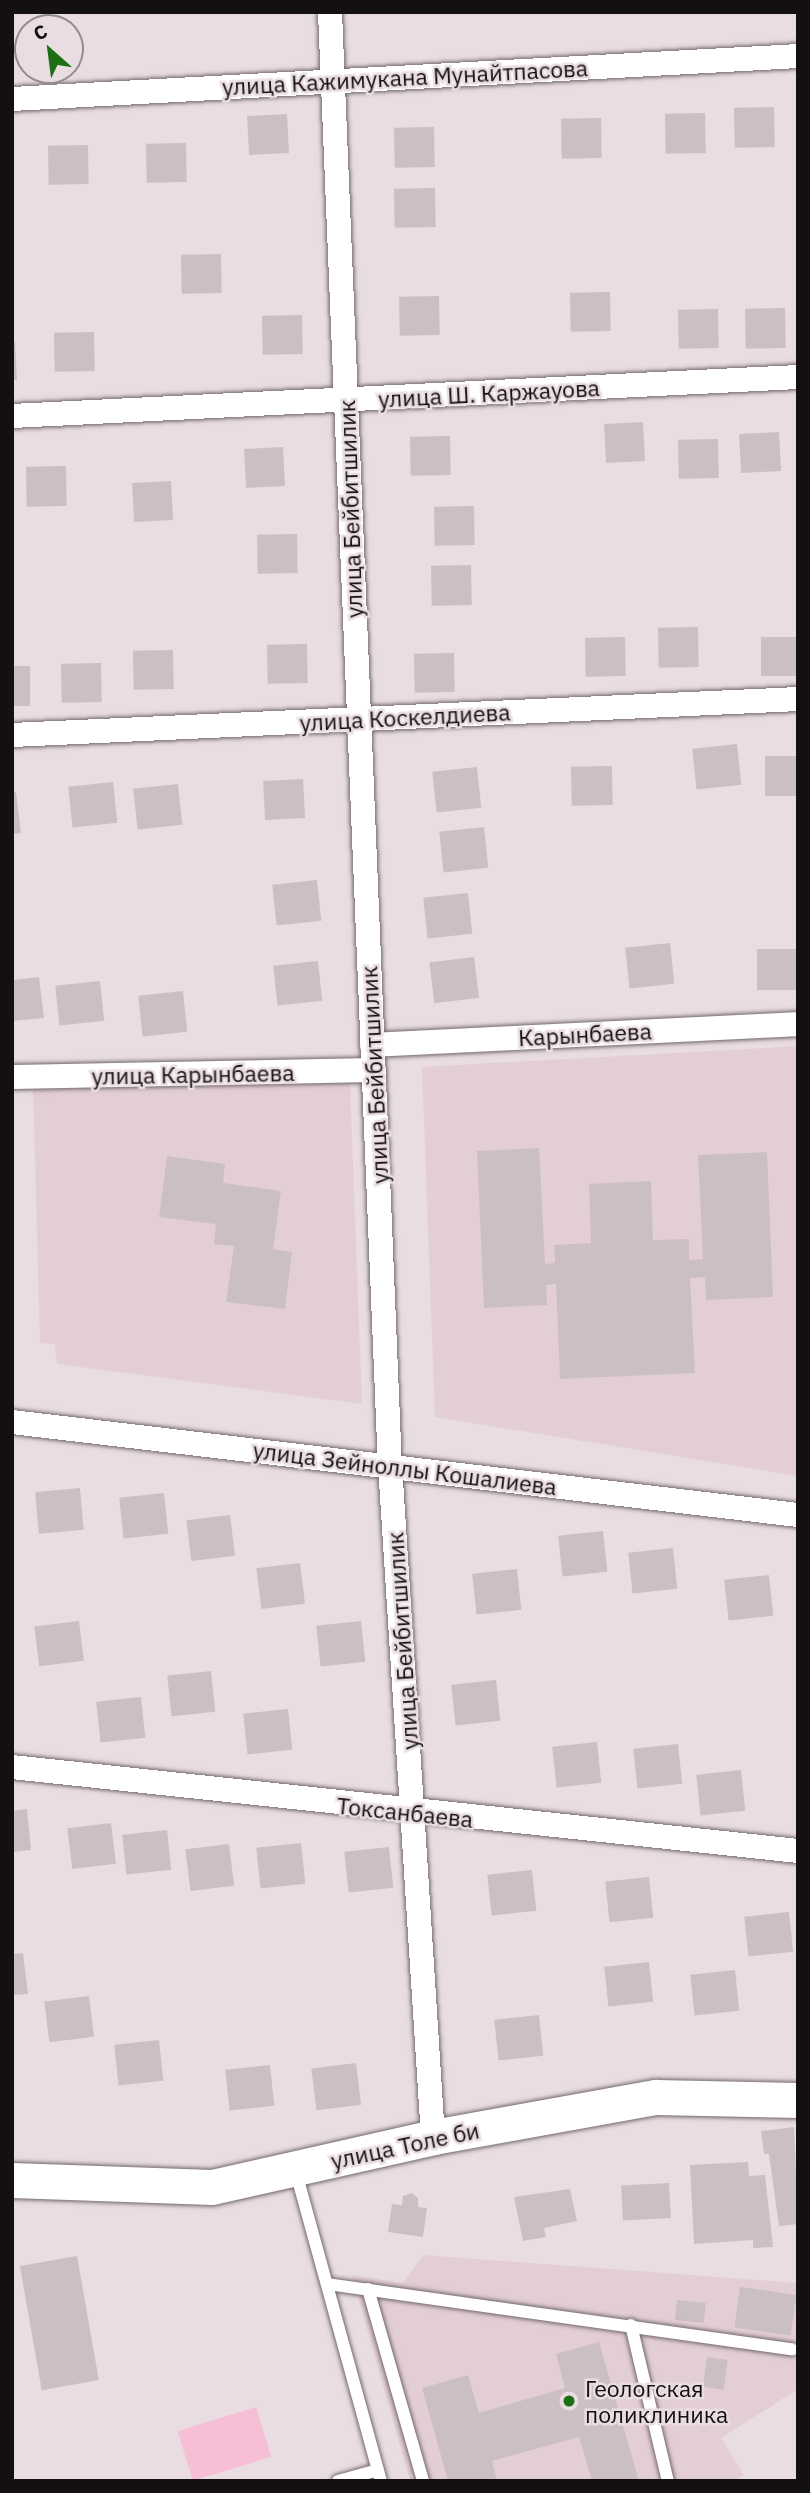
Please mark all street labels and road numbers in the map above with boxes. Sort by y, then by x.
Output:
street label: улица Кажимукана Мунайтпасова [221,54,589,100]
street label: улица Ш. Каржауова [377,373,601,413]
street label: улица Бейбитшилик [332,399,368,619]
street label: улица Коскелдиева [299,698,511,736]
street label: улица Бейбитшилик [355,965,393,1185]
street label: Карынбаева [517,1017,653,1051]
street label: улица Карынбаева [91,1058,295,1090]
street label: улица Зейноллы Кошалиева [252,1436,558,1500]
street label: улица Бейбитшилик [381,1531,423,1751]
street label: Токсанбаева [335,1791,475,1833]
street label: улица Толе би [328,2116,482,2174]

